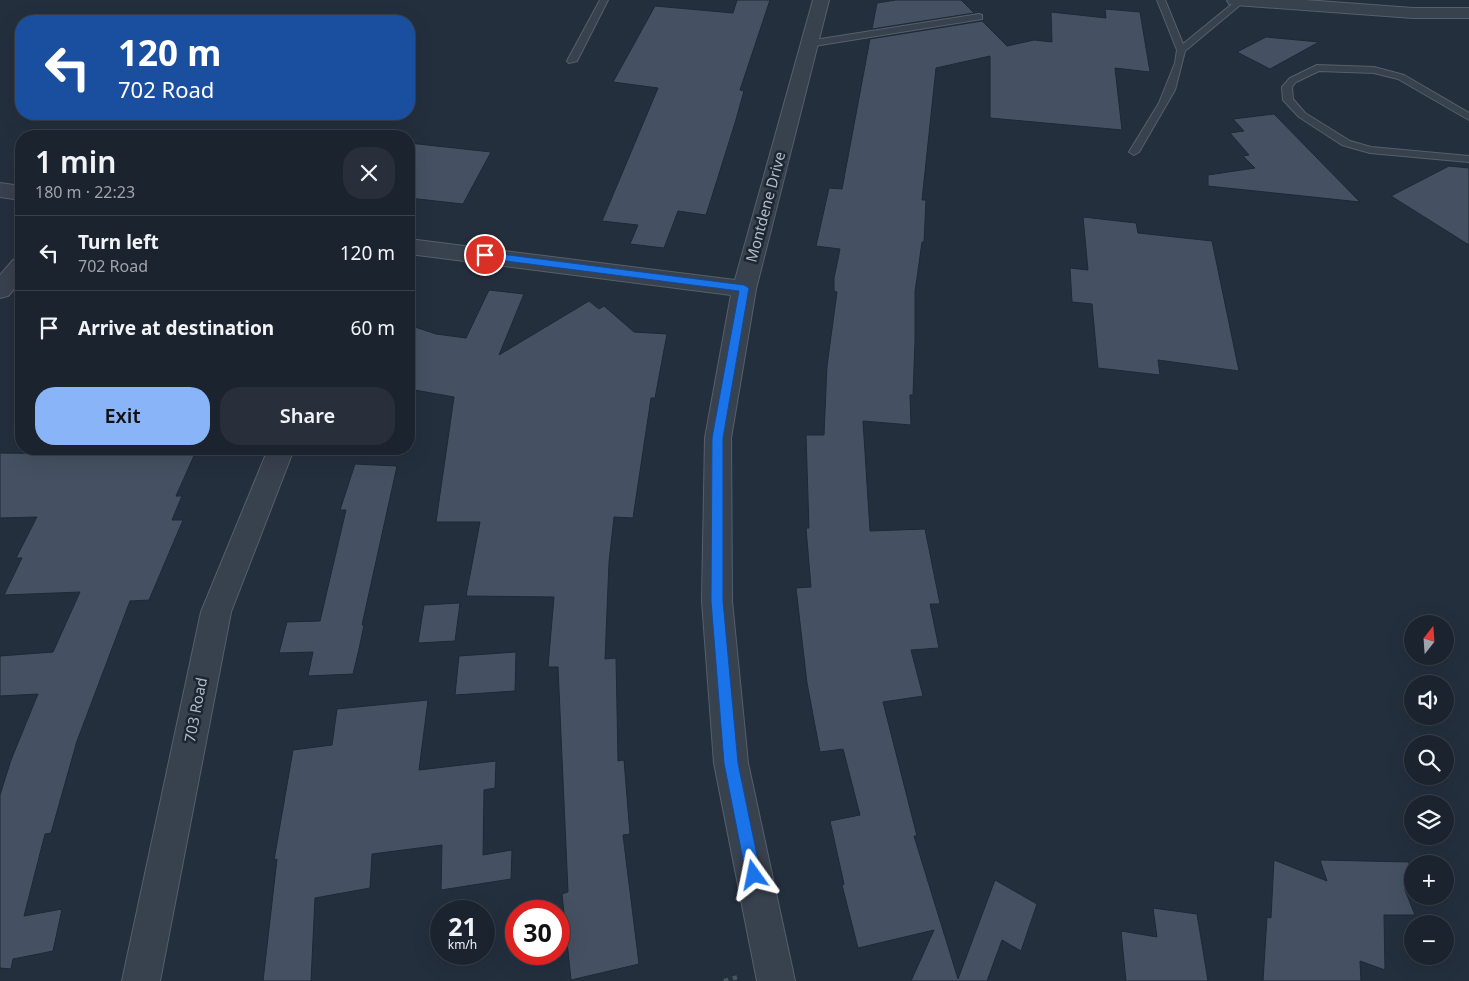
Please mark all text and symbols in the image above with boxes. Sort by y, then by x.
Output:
text: 120 m [118,29,221,76]
icon: left [35,35,100,100]
text: 702 Road [118,74,214,104]
text: 1 min [35,141,116,182]
button: close [343,147,395,199]
street label: Montdene Drive [741,149,789,264]
text: 180 m · 22:23 [35,181,135,203]
text: Turn left [78,229,159,255]
pin [464,234,506,276]
icon: left [35,239,63,267]
text: 120 m [340,240,395,266]
icon: arrive [471,241,499,269]
text: 702 Road [78,255,148,277]
icon: arrive [35,314,63,342]
text: Arrive at destination [78,315,274,341]
text: 60 m [351,315,395,341]
button: Exit [35,387,210,445]
button: Share [220,387,395,445]
north arrow [1404,615,1454,665]
map controls [1404,615,1454,965]
button: sound [1404,675,1454,725]
street label: 703 Road [179,676,211,744]
button: search [1404,735,1454,785]
button: layers [1404,795,1454,845]
position arrow [727,848,779,900]
button: + [1404,855,1454,905]
speed limit sign: 30 [505,900,570,965]
text: 21 [448,909,477,943]
button: − [1404,915,1454,965]
text: km/h [448,936,477,953]

